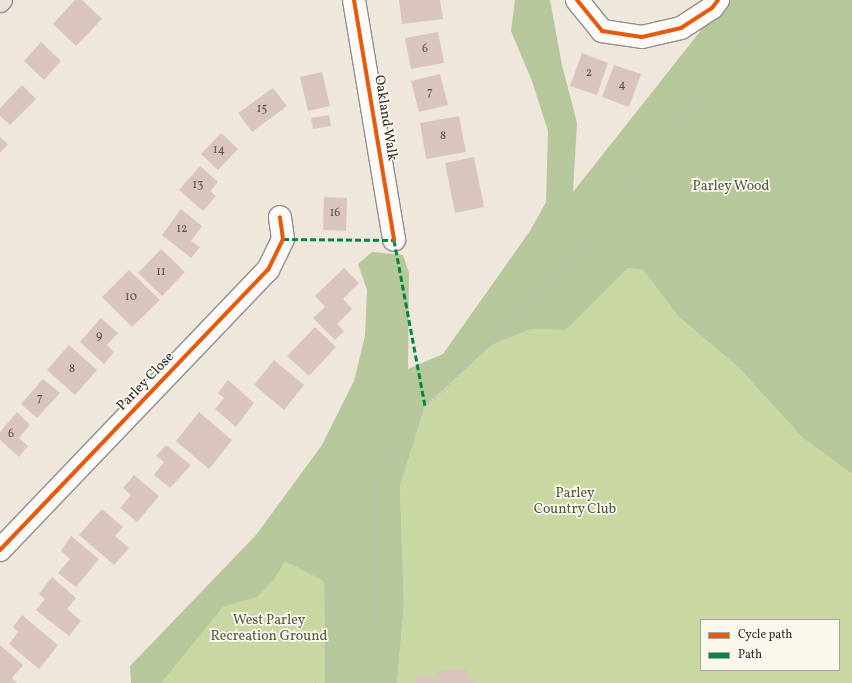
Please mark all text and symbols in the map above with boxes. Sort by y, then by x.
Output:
house number: 6 [422,43,428,57]
house number: 2 [586,67,592,81]
street label: Oakland Walk [370,74,400,162]
house number: 4 [618,79,626,93]
house number: 7 [427,86,433,100]
house number: 15 [257,103,267,117]
house number: 8 [440,130,446,144]
house number: 14 [213,144,225,158]
house number: 13 [193,179,203,193]
park label: Parley Wood [692,179,770,195]
house number: 16 [330,207,340,221]
house number: 12 [176,223,188,237]
house number: 11 [156,266,166,280]
house number: 10 [125,291,137,305]
house number: 9 [96,330,102,344]
street label: Parley Close [114,349,178,415]
house number: 8 [69,363,75,377]
house number: 7 [37,392,43,406]
house number: 6 [8,428,14,442]
park label: Parley Country Club [534,486,616,518]
park label: West Parley Recreation Ground [211,613,327,646]
legend [700,619,840,671]
text: Cycle path [738,627,793,643]
text: Path [738,647,762,663]

